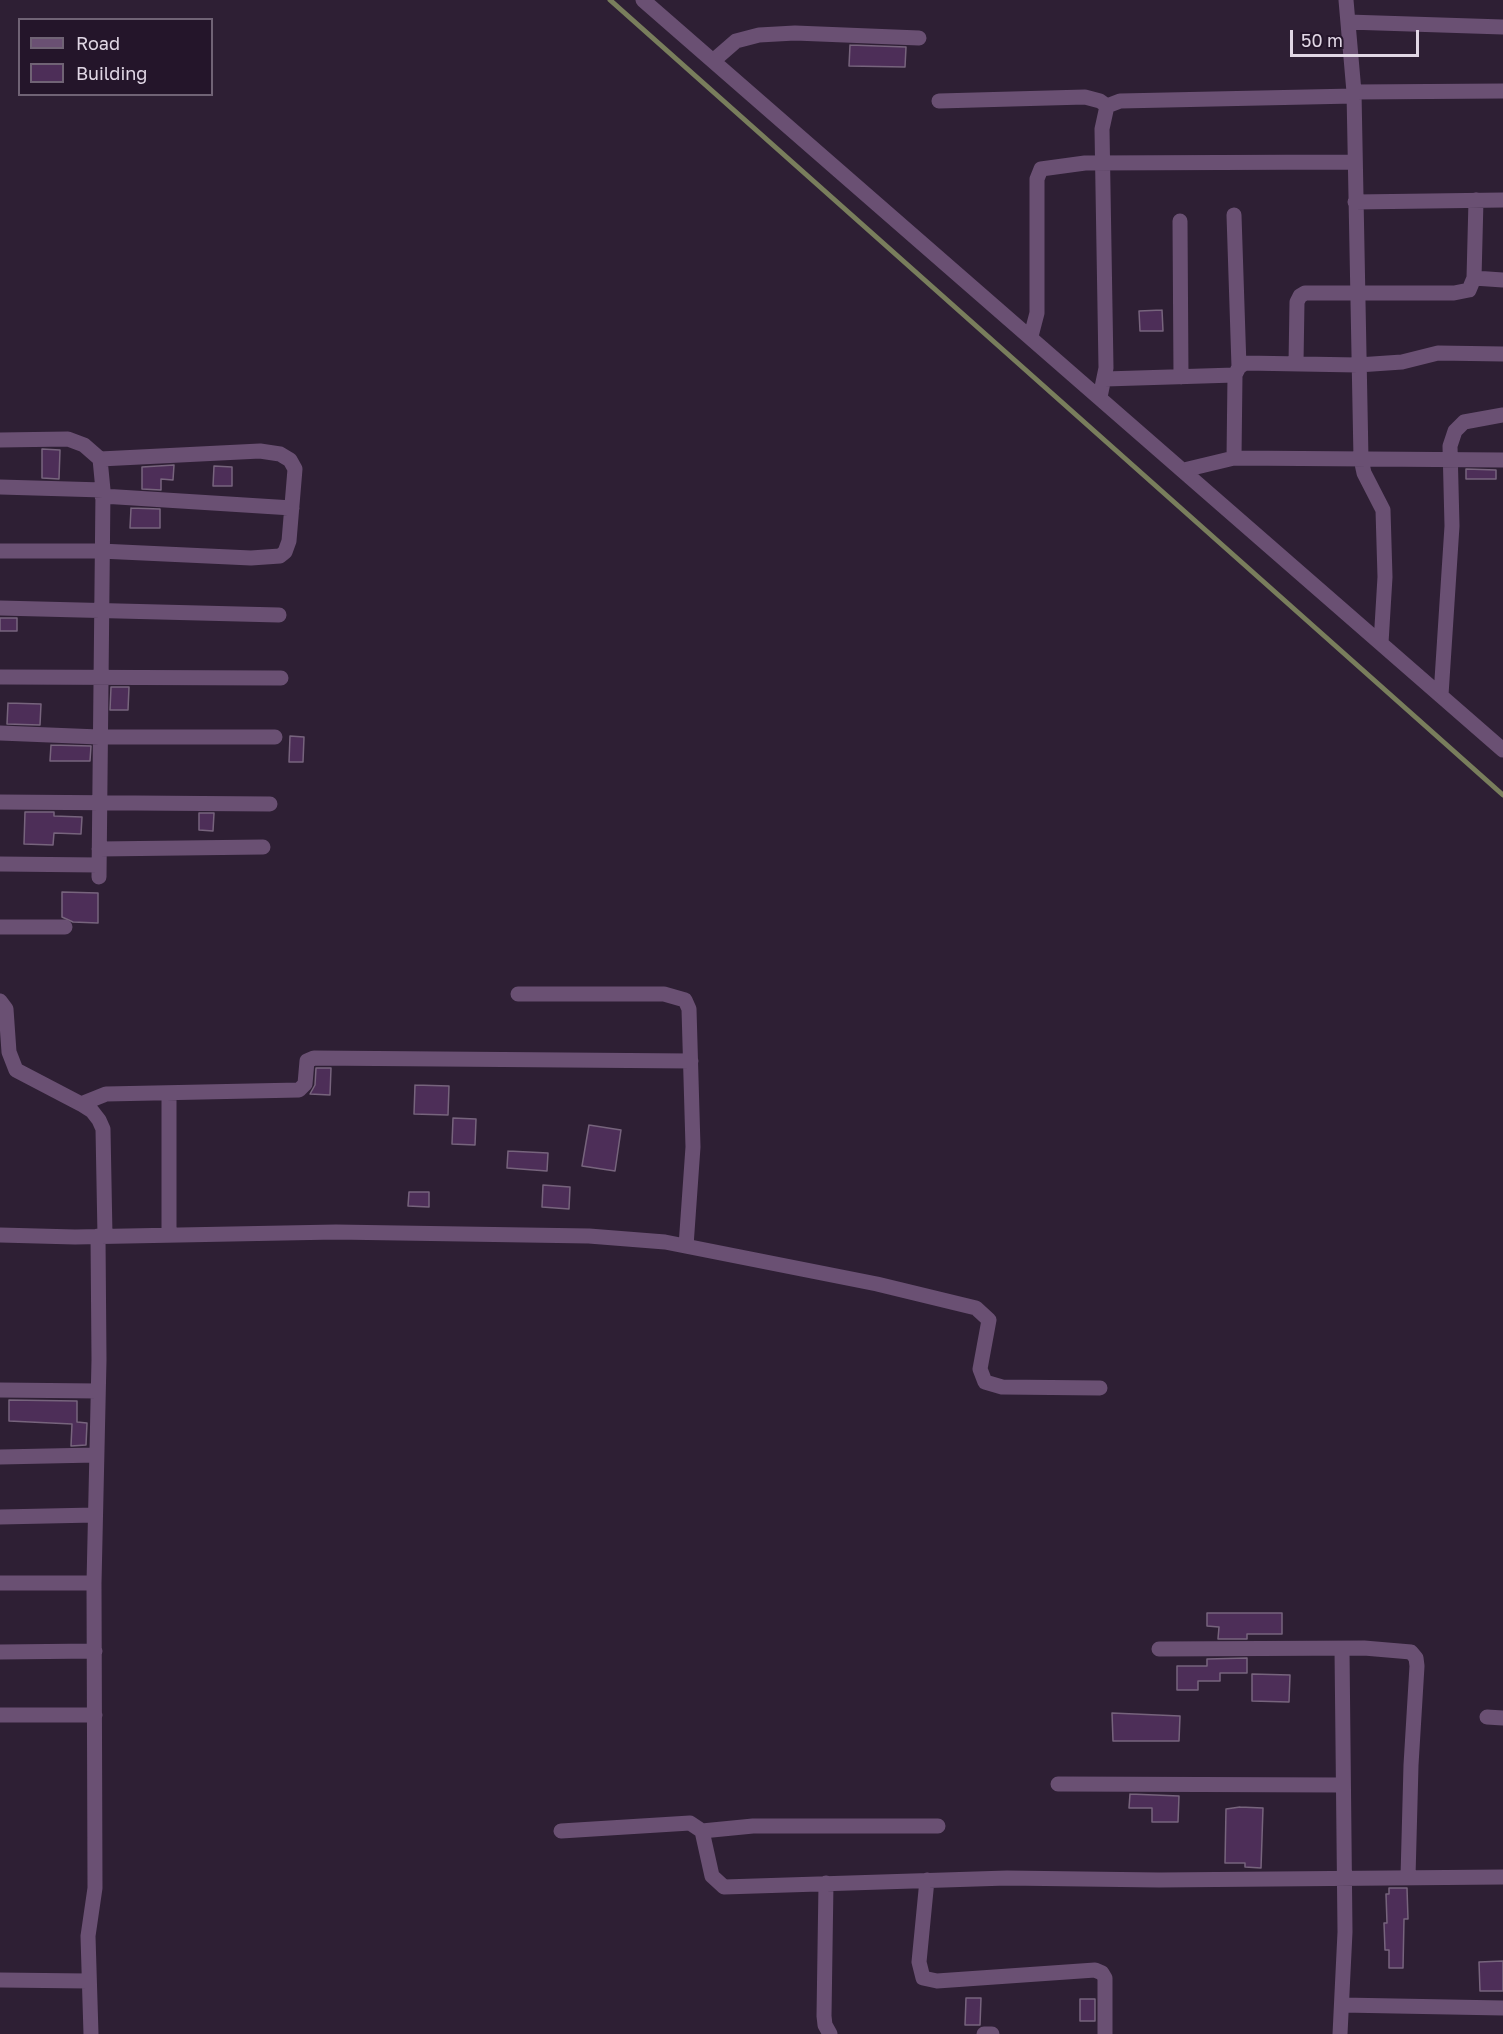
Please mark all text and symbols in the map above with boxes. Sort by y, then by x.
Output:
legend [18,18,213,96]
scale bar [1293,18,1422,56]
text: 50 m [1301,29,1343,51]
text: Road [76,32,120,54]
text: Building [76,62,147,84]

